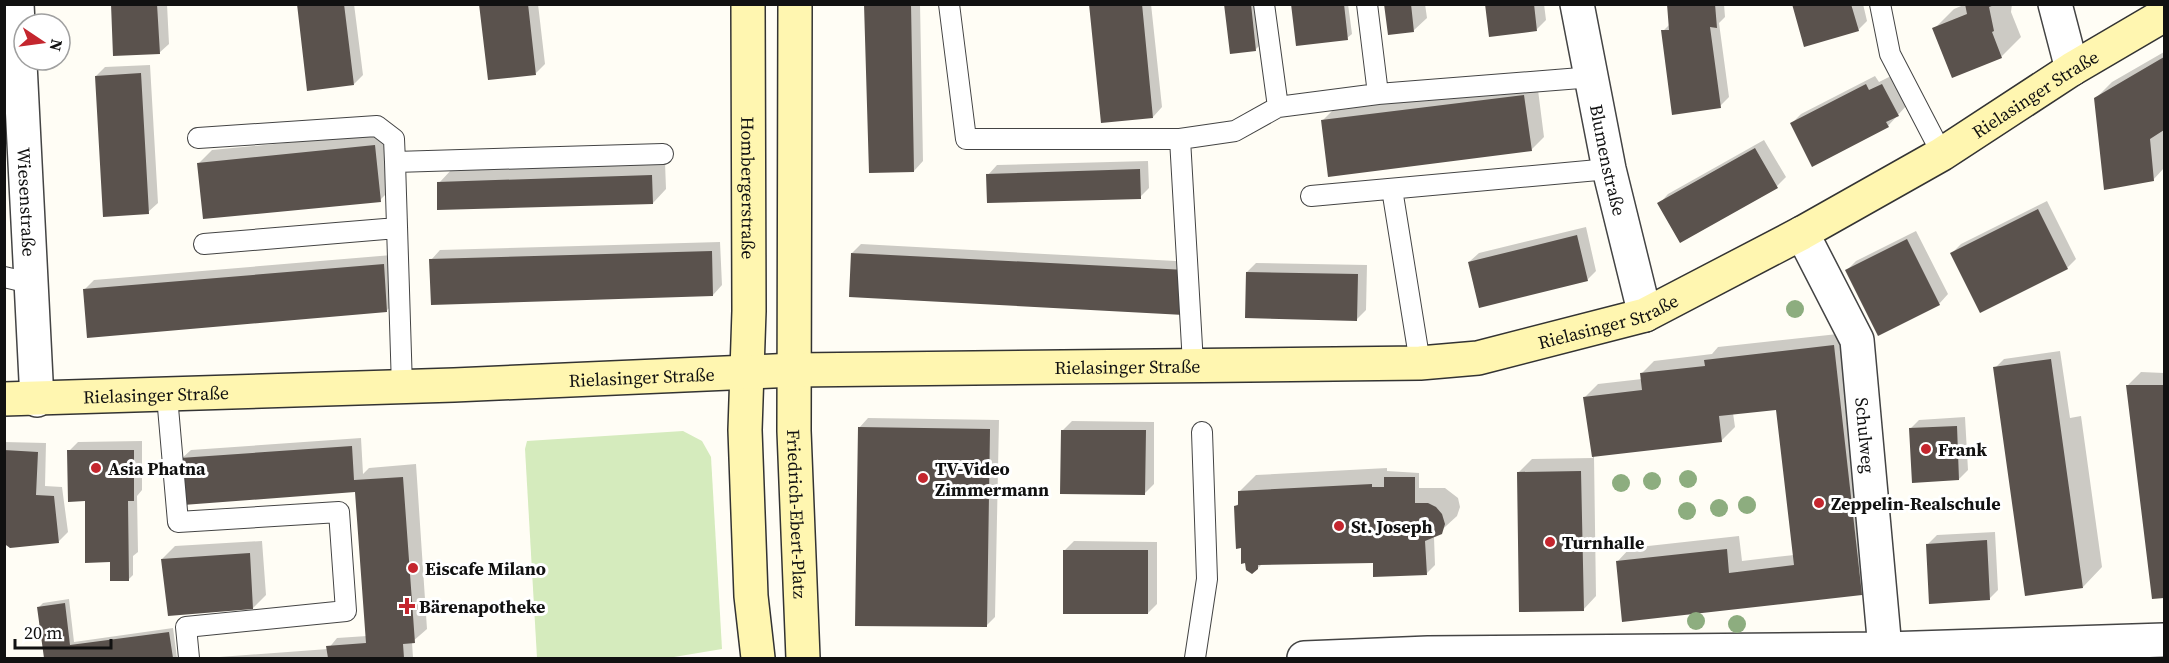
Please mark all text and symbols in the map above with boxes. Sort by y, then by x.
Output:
north arrow [12,12,72,72]
text: N [45,37,69,54]
street label: Rielasinger Straße [1967,44,2103,144]
street label: Blumenstraße [1584,102,1633,218]
street label: Hombergerstraße [736,117,761,259]
street label: Wiesenstraße [12,146,42,257]
street label: Rielasinger Straße [1535,287,1683,355]
street label: Rielasinger Straße [1054,353,1201,380]
street label: Rielasinger Straße [568,361,715,392]
street label: Rielasinger Straße [83,380,229,409]
street label: Schulweg [1850,396,1882,474]
street label: Friedrich-Ebert-Platz [781,429,813,599]
place label: Frank [1938,437,1987,462]
marker: Frank [1919,442,1933,456]
place label: Asia Phatna [108,456,206,481]
place label: TV-Video Zimmermann [935,456,1049,502]
marker: Asia Phatna [89,461,103,475]
marker: TV-Video Zimmermann [916,471,930,485]
place label: Zeppelin-Realschule [1831,491,2001,516]
marker: Zeppelin-Realschule [1812,496,1826,510]
place label: St. Joseph [1351,514,1433,539]
marker: St. Joseph [1332,519,1346,533]
place label: Turnhalle [1562,530,1644,555]
marker: Turnhalle [1543,535,1557,549]
place label: Eiscafe Milano [425,556,546,581]
marker: Eiscafe Milano [406,561,420,575]
place label: Bärenapotheke [419,594,546,619]
marker: Bärenapotheke [400,599,414,613]
scale bar [15,612,111,650]
text: 20 m [24,620,62,645]

